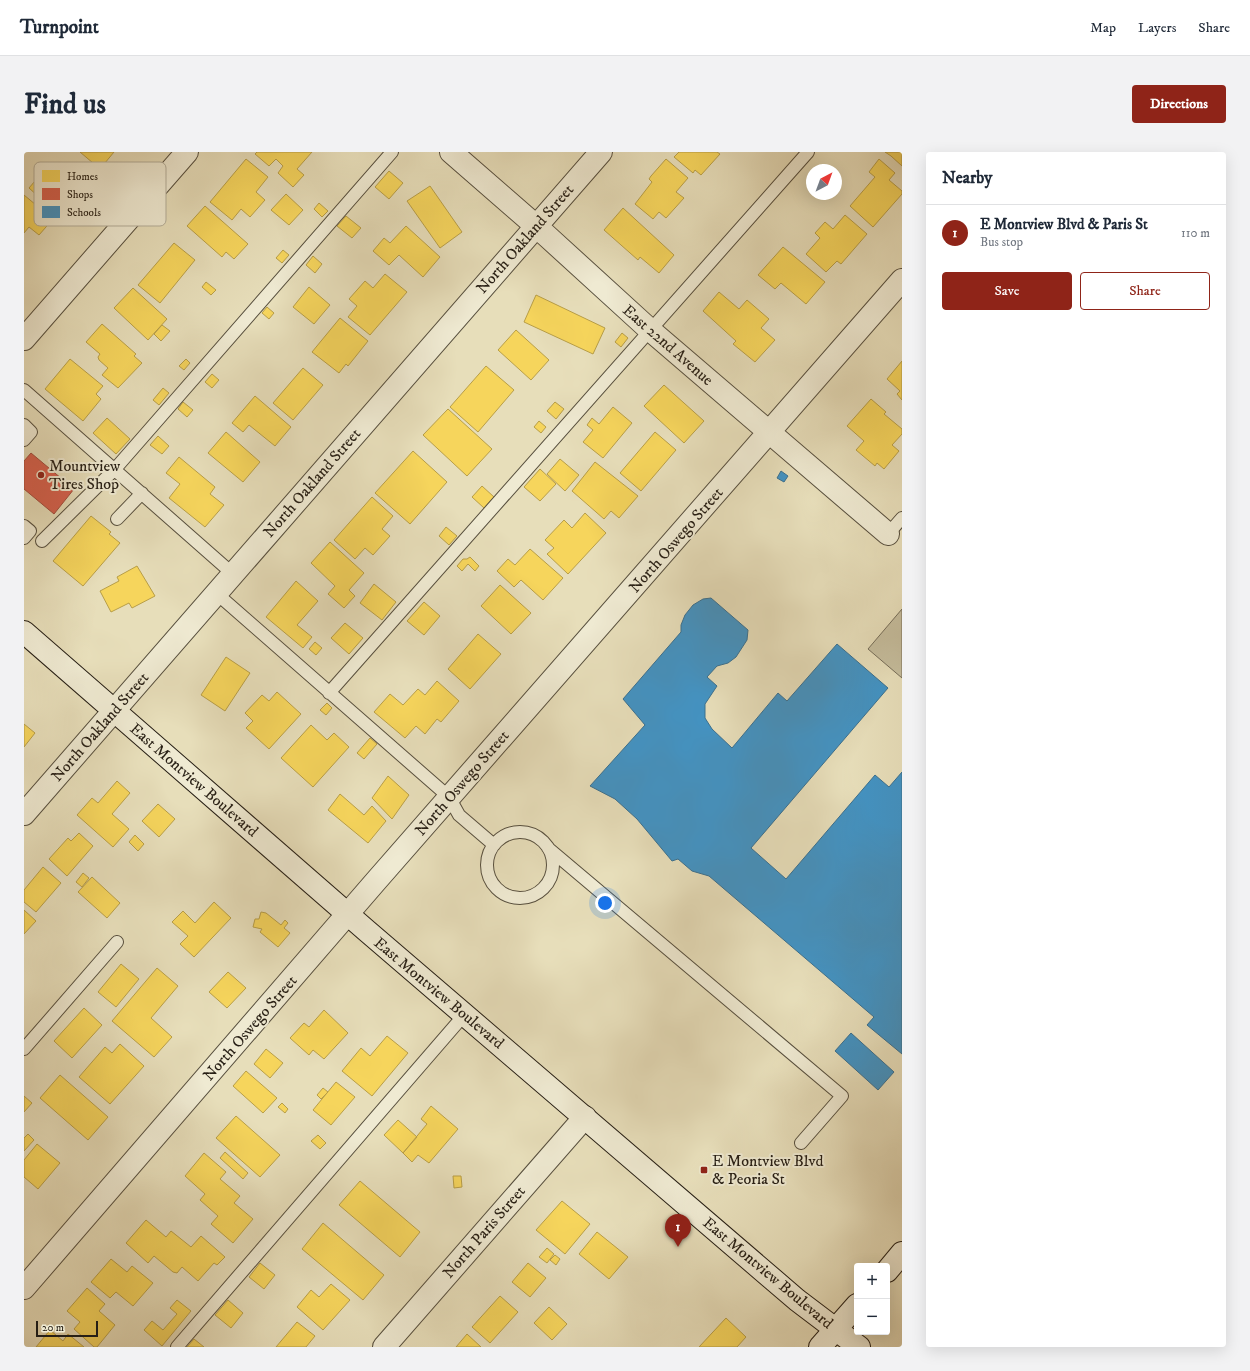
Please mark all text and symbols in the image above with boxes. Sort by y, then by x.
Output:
text: Turnpoint [20,16,99,39]
text: Map [1090,19,1116,37]
text: Layers [1138,19,1176,37]
text: Share [1198,19,1230,37]
button: Directions [1132,85,1226,123]
text: Find us [24,87,106,122]
legend [34,162,166,226]
north arrow [806,164,842,200]
text: Nearby [942,167,992,189]
text: Homes [67,170,98,184]
street label: North Oakland Street [472,180,578,298]
text: Shops [67,188,93,202]
text: Schools [67,206,101,220]
text: E Montview Blvd & Paris St [980,215,1148,234]
text: 1 [953,225,957,241]
text: 110 m [1181,225,1210,241]
text: Bus stop [980,234,1023,250]
button: Save [942,272,1072,310]
button: Share [1080,272,1210,310]
street label: East 22nd Avenue [619,300,718,390]
street label: North Oakland Street [259,424,365,542]
place label: Mountview Tires Shop [49,456,121,494]
marker: Mountview Tires Shop [36,470,46,480]
street label: North Oswego Street [625,483,727,597]
street label: North Oakland Street [47,668,153,786]
street label: East Montview Boulevard [126,719,262,841]
street label: North Oswego Street [411,726,513,840]
your location [595,893,615,913]
street label: East Montview Boulevard [370,933,508,1053]
street label: North Oswego Street [199,971,301,1085]
place label: E Montview Blvd & Peoria St [712,1151,823,1189]
marker: E Montview Blvd & Peoria St [699,1165,709,1175]
street label: North Paris Street [438,1182,530,1282]
street label: East Montview Boulevard [699,1213,837,1333]
pin: 1 [665,1214,691,1247]
map controls [854,1263,890,1335]
button: + [854,1263,890,1299]
button: − [854,1299,890,1335]
scale bar [36,1319,98,1338]
text: 20 m [42,1321,64,1335]

